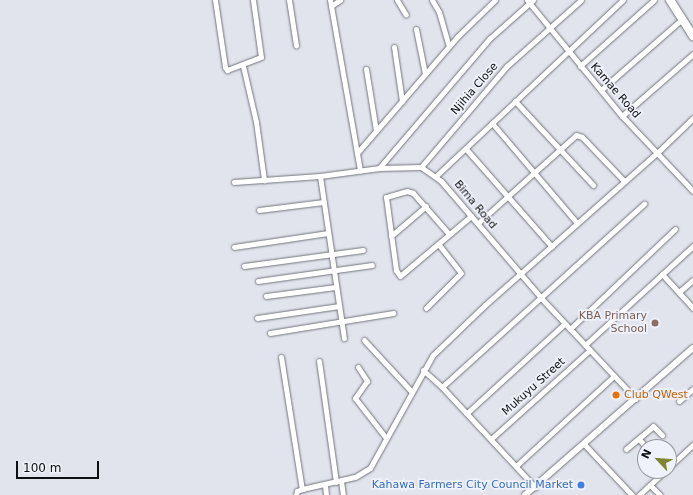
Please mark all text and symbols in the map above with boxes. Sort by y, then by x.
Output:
street label: Njihia Close [449,60,501,118]
street label: Kamae Road [587,61,643,121]
street label: Bima Road [451,178,499,232]
place label: KBA Primary School [579,310,647,336]
marker: KBA Primary School [650,318,660,328]
street label: Mukuyu Street [500,355,568,419]
place label: Club QWest [624,388,688,402]
marker: Club QWest [611,390,621,400]
north arrow [637,439,677,479]
text: N [639,447,655,461]
scale bar [18,453,101,479]
text: 100 m [23,461,61,475]
place label: Kahawa Farmers City Council Market [372,478,573,492]
marker: Kahawa Farmers City Council Market [576,480,586,490]

